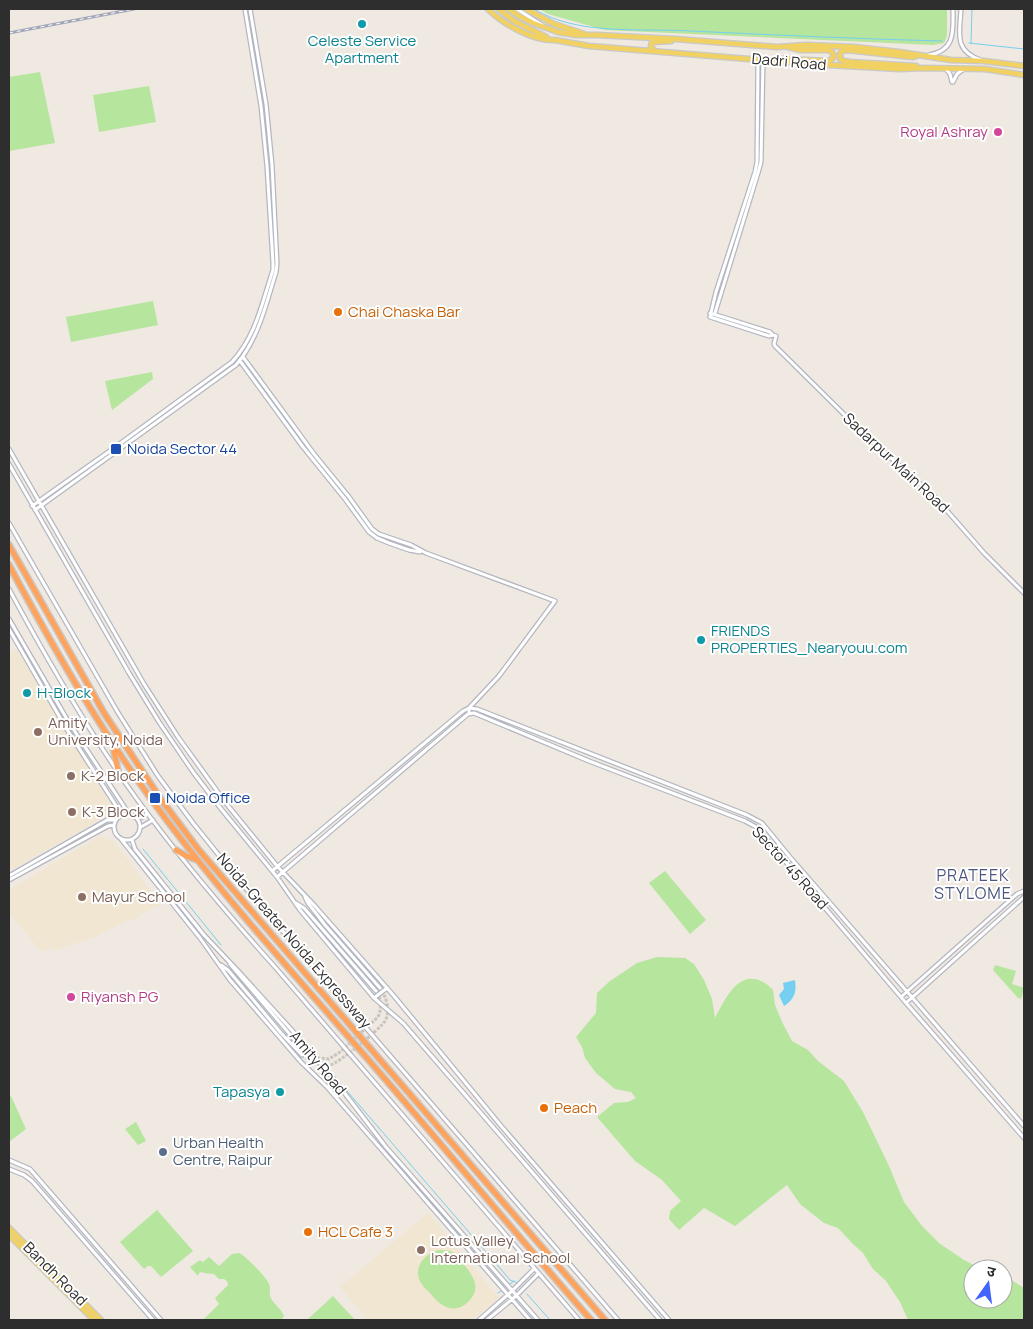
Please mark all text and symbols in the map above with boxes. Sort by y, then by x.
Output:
marker: Celeste Service Apartment [356,18,368,30]
place label: Celeste Service Apartment [308,30,416,68]
street label: Dadri Road [751,48,827,75]
place label: Royal Ashray [900,121,988,142]
marker: Royal Ashray [992,126,1004,138]
place label: Chai Chaska Bar [348,301,461,322]
marker: Chai Chaska Bar [332,306,344,318]
street label: Sadarpur Main Road [839,408,954,517]
place label: Noida Sector 44 [127,438,237,459]
marker: Noida Sector 44 [109,442,123,456]
place label: FRIENDS PROPERTIES_Nearyouu.com [711,620,908,658]
marker: FRIENDS PROPERTIES_Nearyouu.com [695,634,707,646]
place label: H-Block [37,682,91,703]
marker: H-Block [21,687,33,699]
place label: Amity University, Noida [48,712,163,750]
marker: Amity University, Noida [32,726,44,738]
place label: K-2 Block [81,765,145,786]
marker: K-2 Block [65,770,77,782]
place label: Noida Office [166,787,250,808]
marker: Noida Office [148,791,162,805]
place label: K-3 Block [82,801,145,822]
marker: K-3 Block [66,806,78,818]
street label: Sector 45 Road [747,821,833,914]
street label: Noida-Greater Noida Expressway [212,848,377,1033]
district label: PRATEEK STYLOME [934,864,1012,904]
place label: Mayur School [92,886,185,907]
marker: Mayur School [76,891,88,903]
place label: Riyansh PG [81,986,159,1007]
marker: Riyansh PG [65,991,77,1003]
street label: Amity Road [285,1026,351,1099]
place label: Tapasya [213,1081,270,1102]
marker: Tapasya [274,1086,286,1098]
place label: Peach [554,1097,597,1118]
marker: Peach [538,1102,550,1114]
place label: Urban Health Centre, Raipur [173,1132,273,1170]
marker: Urban Health Centre, Raipur [157,1146,169,1158]
place label: HCL Cafe 3 [318,1221,393,1242]
marker: HCL Cafe 3 [302,1226,314,1238]
place label: Lotus Valley International School [431,1230,570,1268]
street label: Bandh Road [19,1237,92,1310]
marker: Lotus Valley International School [415,1244,427,1256]
north arrow [963,1259,1013,1309]
text: उ [985,1261,998,1281]

